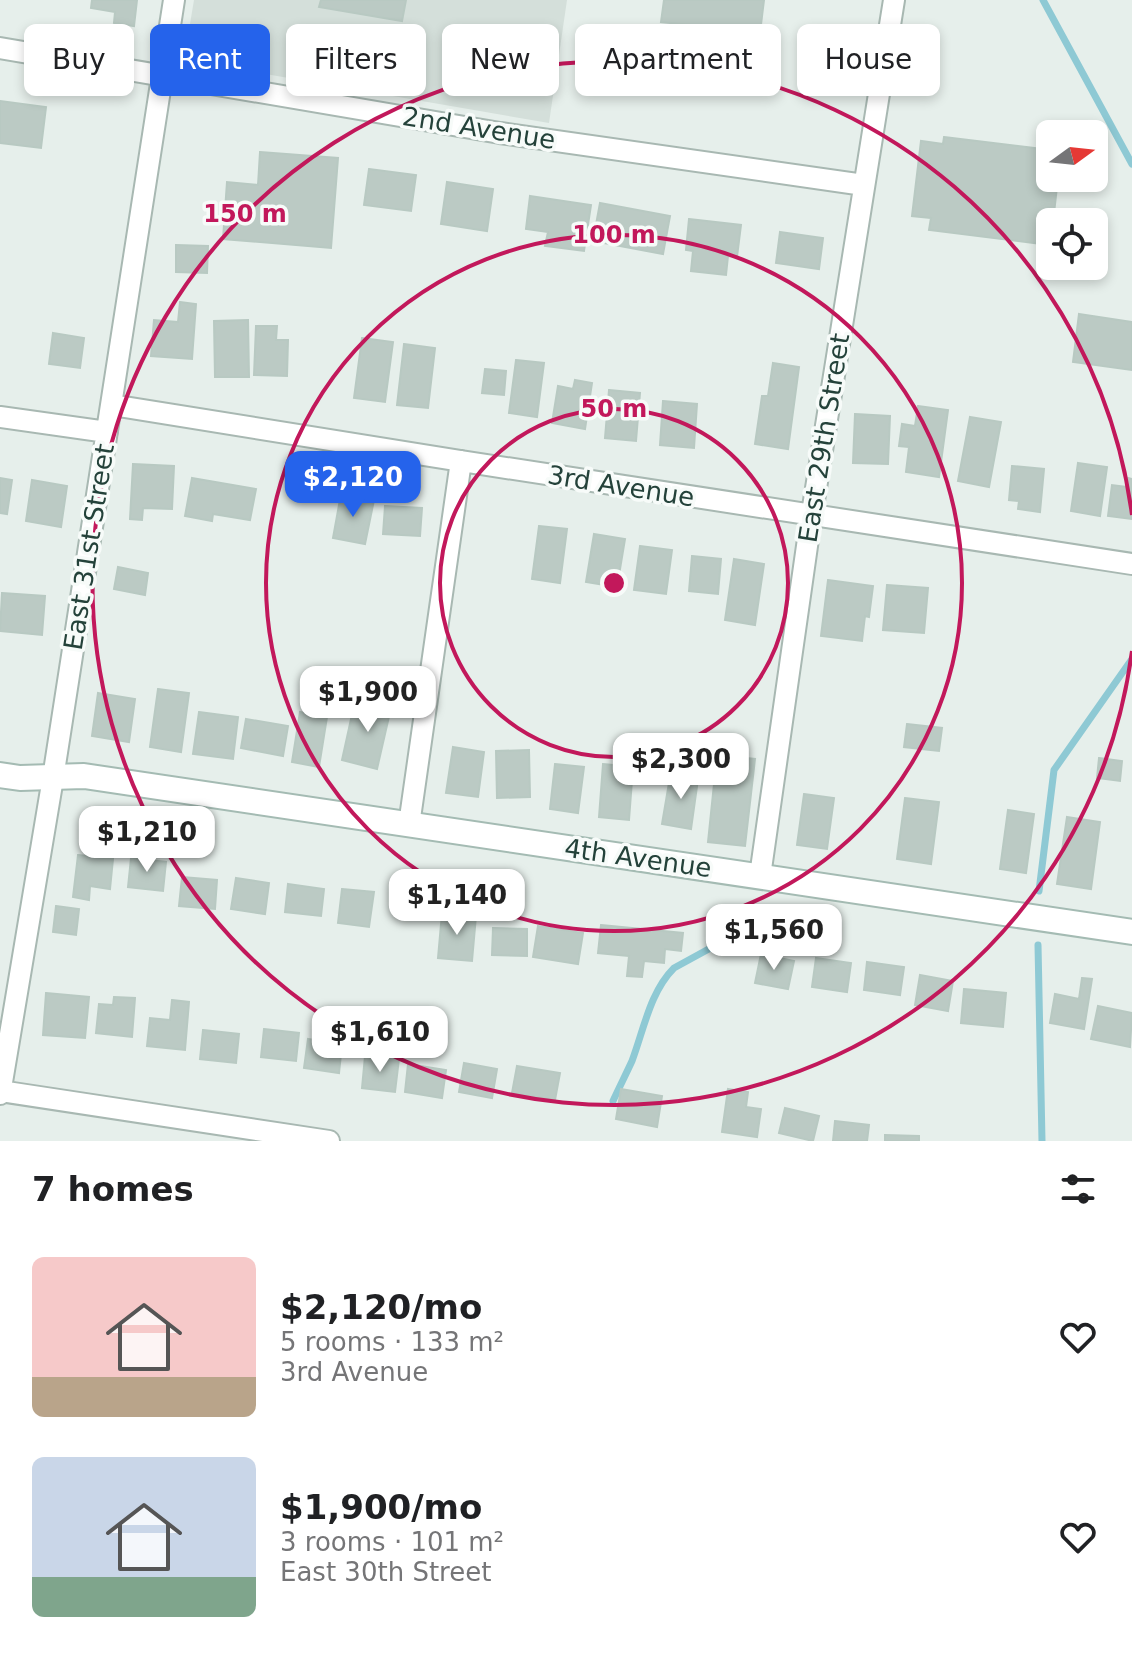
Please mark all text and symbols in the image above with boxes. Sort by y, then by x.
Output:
chip: Buy [24,24,134,96]
chip: Rent [150,24,270,96]
chip: Filters [286,24,426,96]
chip: New [442,24,559,96]
chip: Apartment [575,24,781,96]
chip: House [797,24,940,96]
street label: 2nd Avenue [400,101,558,155]
north arrow [1036,120,1108,192]
map controls [1036,120,1108,280]
text: 150 m [203,200,287,228]
button: locate [1036,208,1108,280]
text: 100 m [572,221,656,249]
street label: East 29th Street [793,331,855,545]
text: 50 m [581,395,647,423]
street label: East 31st Street [58,442,120,652]
pin: $2,120 [288,451,418,519]
street label: 3rd Avenue [545,460,697,512]
text: $2,120 [303,462,403,492]
centre of rings [600,569,628,597]
pin: $1,900 [303,666,433,734]
text: $1,900 [318,677,418,707]
pin: $2,300 [616,733,746,801]
text: $2,300 [631,744,731,774]
pin: $1,210 [82,806,212,874]
text: $1,210 [97,817,197,847]
street label: 4th Avenue [563,833,713,883]
pin: $1,140 [392,869,522,937]
text: $1,140 [407,880,507,910]
pin: $1,560 [709,904,839,972]
text: $1,560 [724,915,824,945]
pin: $1,610 [315,1006,445,1074]
text: $1,610 [330,1017,430,1047]
icon: filters [1056,1167,1100,1211]
text: 7 homes [32,1169,194,1209]
text: $2,120/mo [280,1287,482,1327]
icon: home [96,1289,192,1385]
icon: heart [1056,1315,1100,1359]
text: 5 rooms · 133 m² [280,1327,504,1357]
text: 3rd Avenue [280,1357,428,1387]
text: $1,900/mo [280,1487,482,1527]
icon: home [96,1489,192,1585]
icon: heart [1056,1515,1100,1559]
text: 3 rooms · 101 m² [280,1527,504,1557]
text: East 30th Street [280,1557,491,1587]

